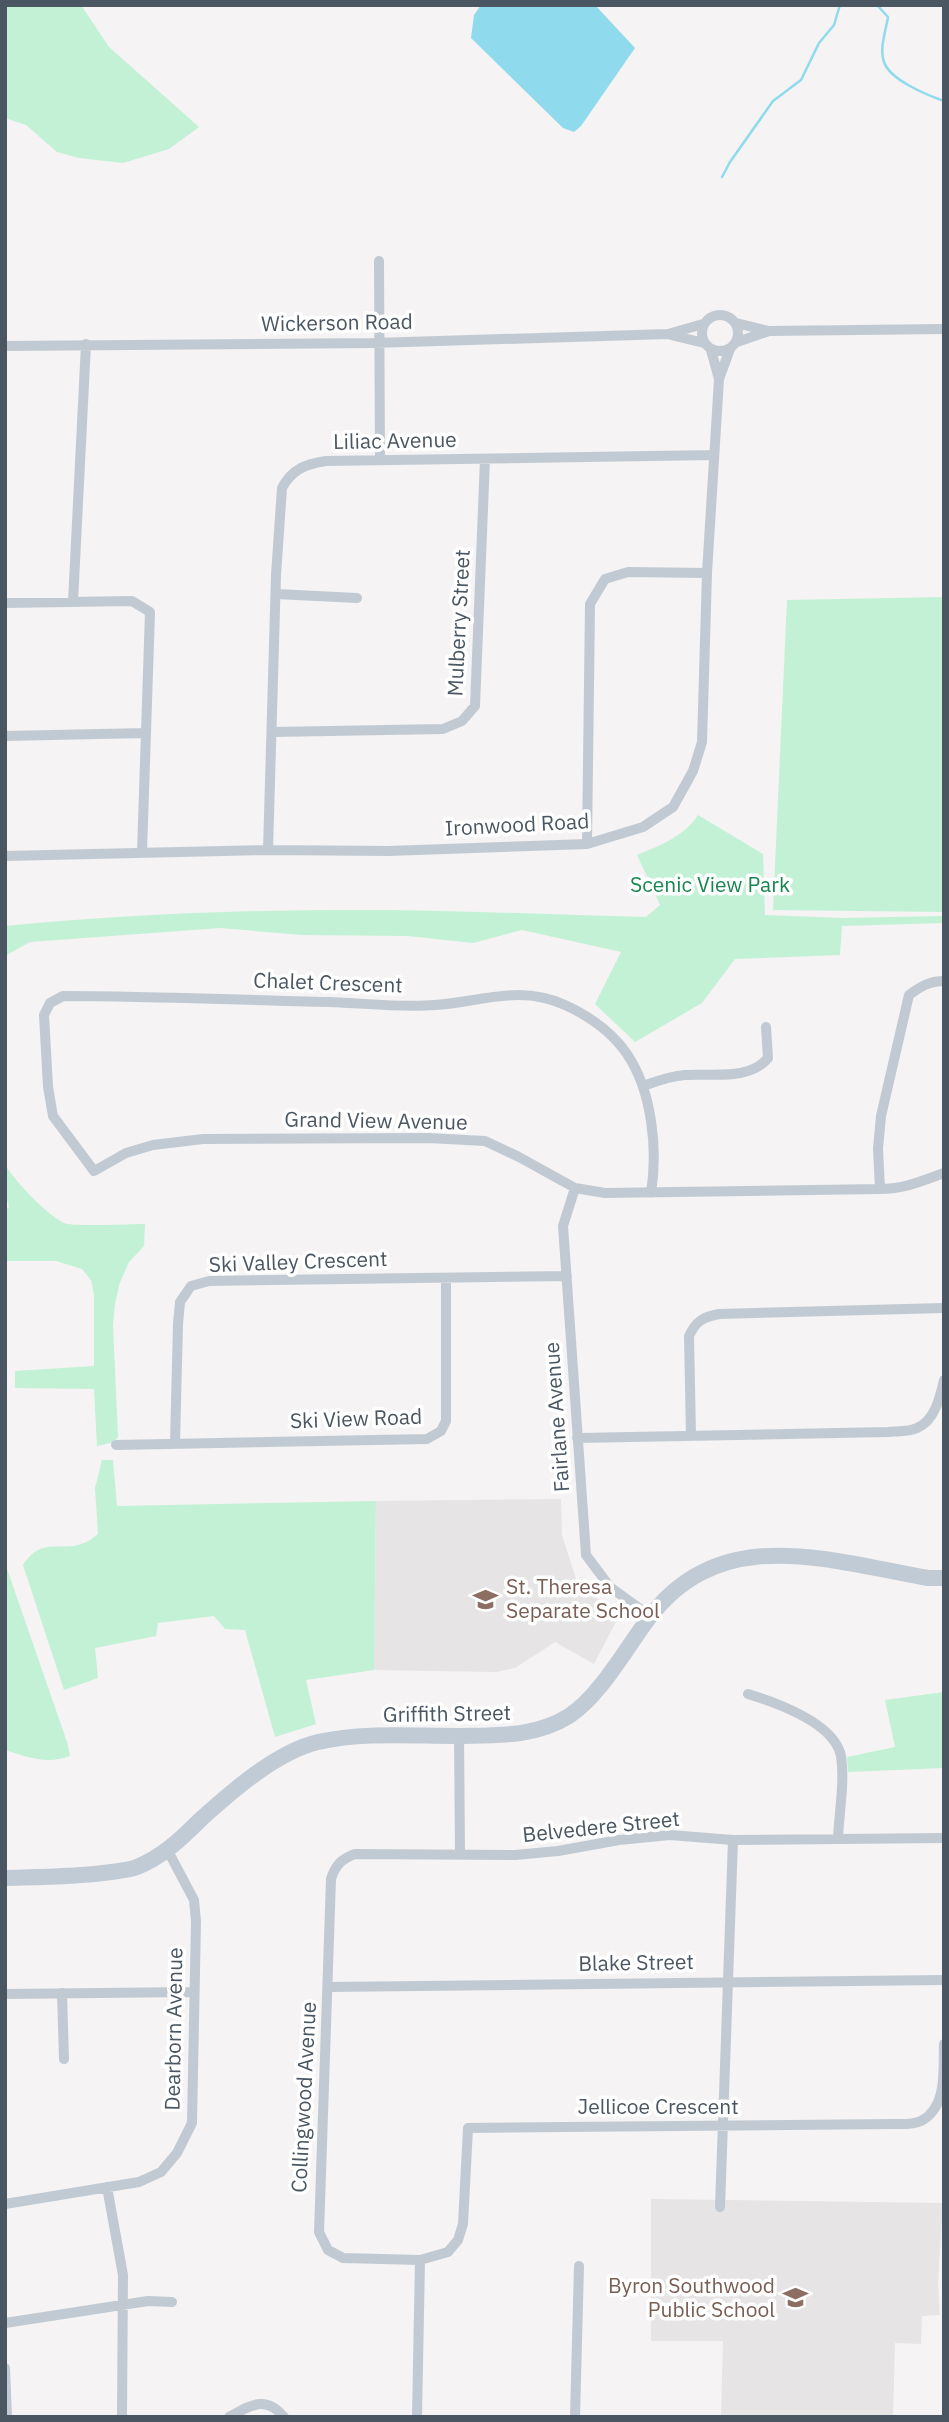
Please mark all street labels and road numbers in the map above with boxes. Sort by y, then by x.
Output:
street label: Wickerson Road [261,307,413,337]
street label: Liliac Avenue [333,425,457,455]
street label: Mulberry Street [440,549,476,697]
street label: Ironwood Road [444,806,590,842]
street label: Chalet Crescent [253,965,403,999]
street label: Grand View Avenue [284,1104,468,1136]
street label: Ski Valley Crescent [208,1244,388,1278]
street label: Fairlane Avenue [537,1341,575,1493]
street label: Ski View Road [289,1402,423,1434]
street label: Griffith Street [383,1698,511,1728]
street label: Belvedere Street [521,1804,681,1848]
street label: Dearborn Avenue [158,1947,188,2111]
street label: Blake Street [578,1947,694,1977]
street label: Collingwood Avenue [284,2001,322,2193]
street label: Jellicoe Crescent [577,2092,739,2120]

